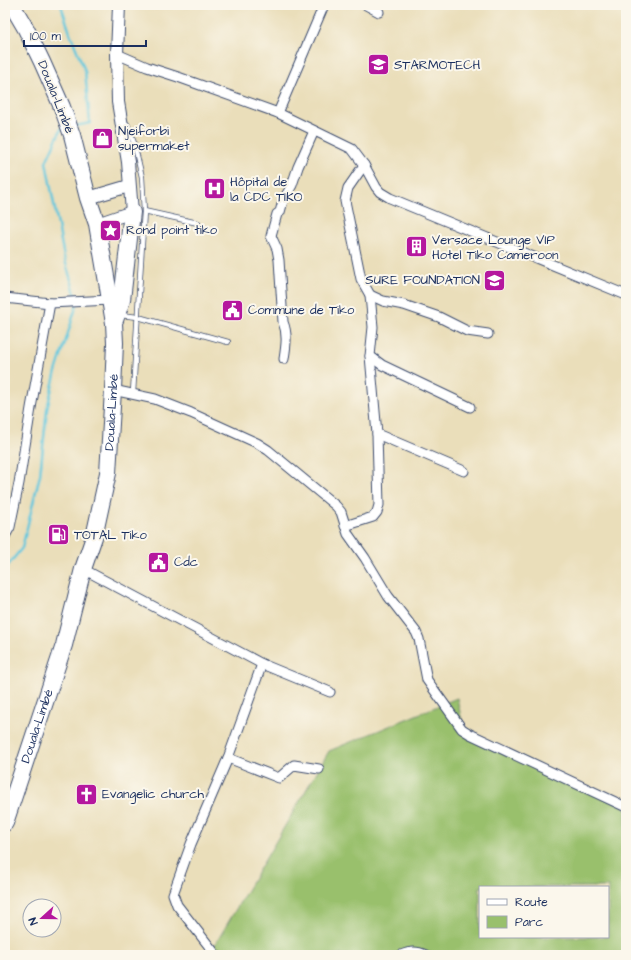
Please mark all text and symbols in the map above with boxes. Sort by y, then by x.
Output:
scale bar [24,22,146,48]
text: 100 m [30,28,61,45]
school or university icon: STARMOTECH [365,52,391,78]
place label: STARMOTECH [394,56,481,74]
street label: Douala-Limbé [33,58,79,136]
place label: Njeiforbi supermaket [118,122,190,155]
shop icon: Njeiforbi supermaket [90,125,116,151]
place label: Hôpital de la CDC TIKO [230,173,303,206]
hospital icon: Hôpital de la CDC TIKO [201,176,227,202]
place icon: Rond point tiko [97,217,123,243]
place label: Rond point tiko [126,221,218,239]
place label: Versace Lounge VIP Hotel Tiko Cameroon [432,231,559,264]
building icon: Versace Lounge VIP Hotel Tiko Cameroon [404,234,430,260]
school or university icon: SURE FOUNDATION [482,267,508,293]
place label: SURE FOUNDATION [365,271,480,289]
public building icon: Commune de Tiko [219,297,245,323]
place label: Commune de Tiko [248,301,355,319]
street label: Douala-Limbé [100,373,123,451]
fuel station icon: TOTAL Tiko [46,522,72,548]
place label: TOTAL Tiko [74,526,147,544]
public building icon: Cdc [146,549,172,575]
place label: Cdc [174,553,198,571]
street label: Douala-Limbé [16,687,58,766]
church icon: Evangelic church [73,781,99,807]
place label: Evangelic church [102,785,204,804]
legend [479,886,609,938]
text: Route [515,894,548,911]
north arrow [22,898,62,938]
text: Parc [515,914,543,931]
text: N [25,915,41,927]

